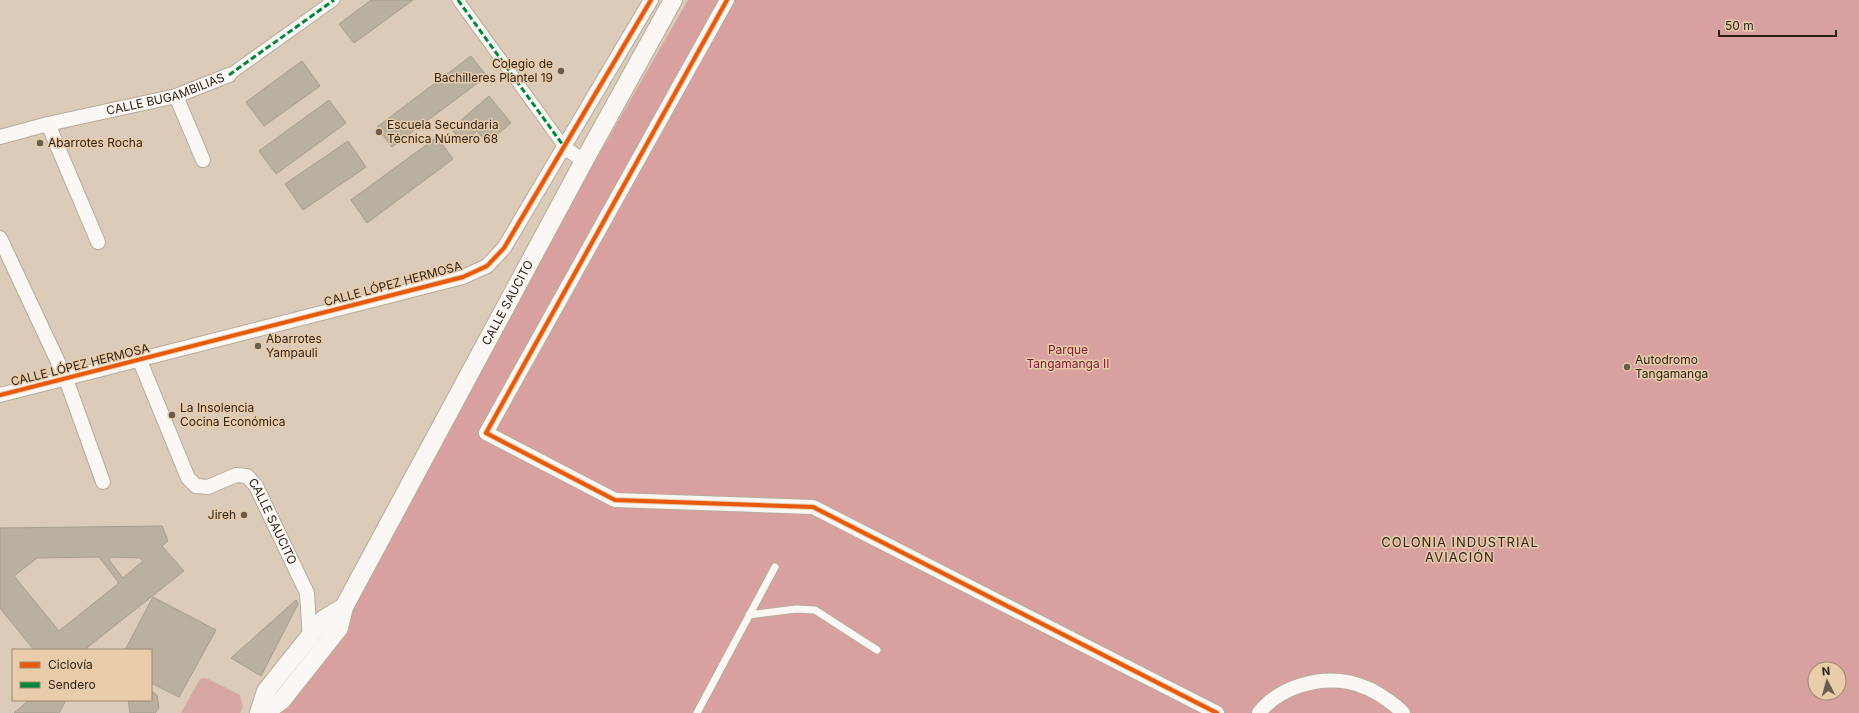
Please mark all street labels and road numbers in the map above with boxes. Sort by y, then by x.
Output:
street label: CALLE BUGAMBILIAS [105,69,227,118]
street label: CALLE LÓPEZ HERMOSA [322,258,464,309]
street label: CALLE SAUCITO [478,258,536,348]
street label: CALLE LÓPEZ HERMOSA [9,340,151,389]
street label: CALLE SAUCITO [246,475,300,567]

